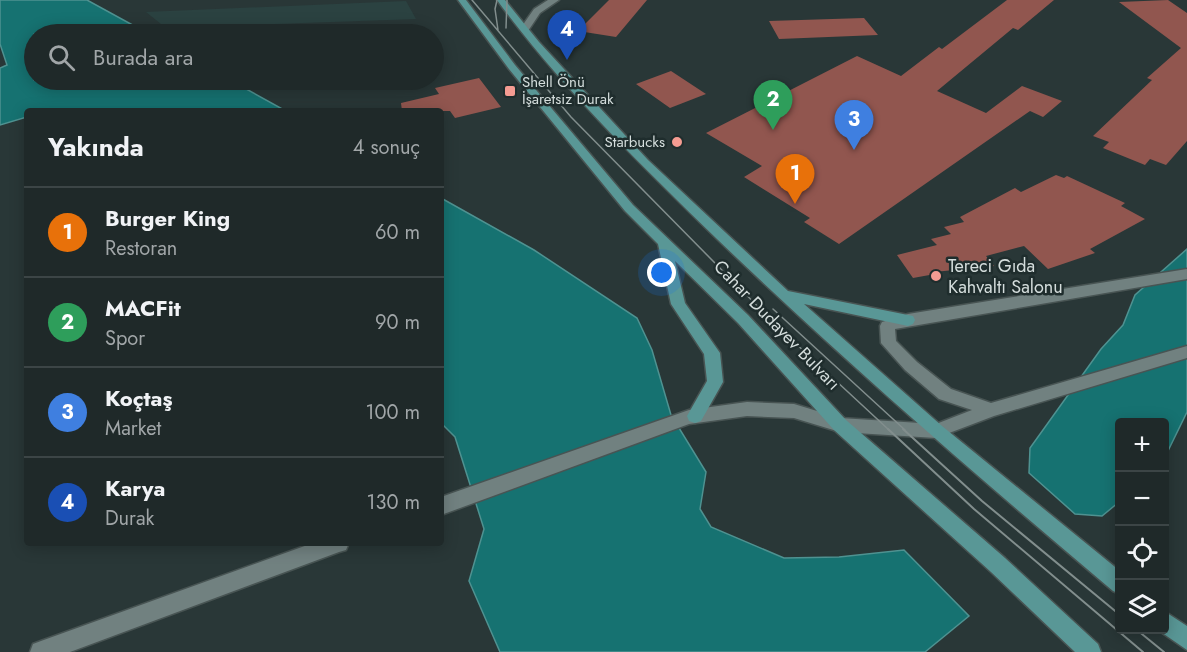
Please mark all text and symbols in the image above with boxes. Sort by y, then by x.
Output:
pin: 4 [548,10,586,60]
search box [24,24,444,90]
icon: search [45,41,78,74]
text: Burada ara [93,41,193,73]
place label: Shell Önü İşaretsiz Durak [522,71,614,110]
pin: 2 [754,80,792,130]
marker: Shell Önü İşaretsiz Durak [503,84,517,98]
pin: 3 [834,100,874,150]
text: Yakında [48,128,144,166]
place label: Starbucks [605,131,665,153]
text: 4 sonuç [353,133,420,162]
marker: Starbucks [670,135,684,149]
pin: 1 [776,154,814,204]
text: Burger King [105,202,230,234]
text: 1 [62,218,73,247]
text: 60 m [375,218,420,247]
text: Restoran [105,234,177,263]
place label: Tereci Gıda Kahvaltı Salonu [948,253,1063,300]
street label: Cahar Dudayev Bulvarı [708,254,846,396]
your location [647,258,676,287]
marker: Tereci Gıda Kahvaltı Salonu [929,269,943,283]
text: MACFit [105,292,181,324]
text: 2 [61,308,74,337]
text: 90 m [375,308,420,337]
text: Spor [105,324,145,353]
text: Koçtaş [105,382,172,414]
text: 3 [61,398,74,427]
text: 100 m [365,398,420,427]
text: Market [105,414,161,443]
map controls [1115,418,1169,634]
button: + [1115,418,1169,472]
text: Karya [105,472,165,504]
button: − [1115,472,1169,526]
text: 4 [61,488,74,517]
text: 130 m [366,488,420,517]
text: Durak [105,504,154,533]
button: locate [1115,526,1169,580]
button: layers [1115,580,1169,634]

